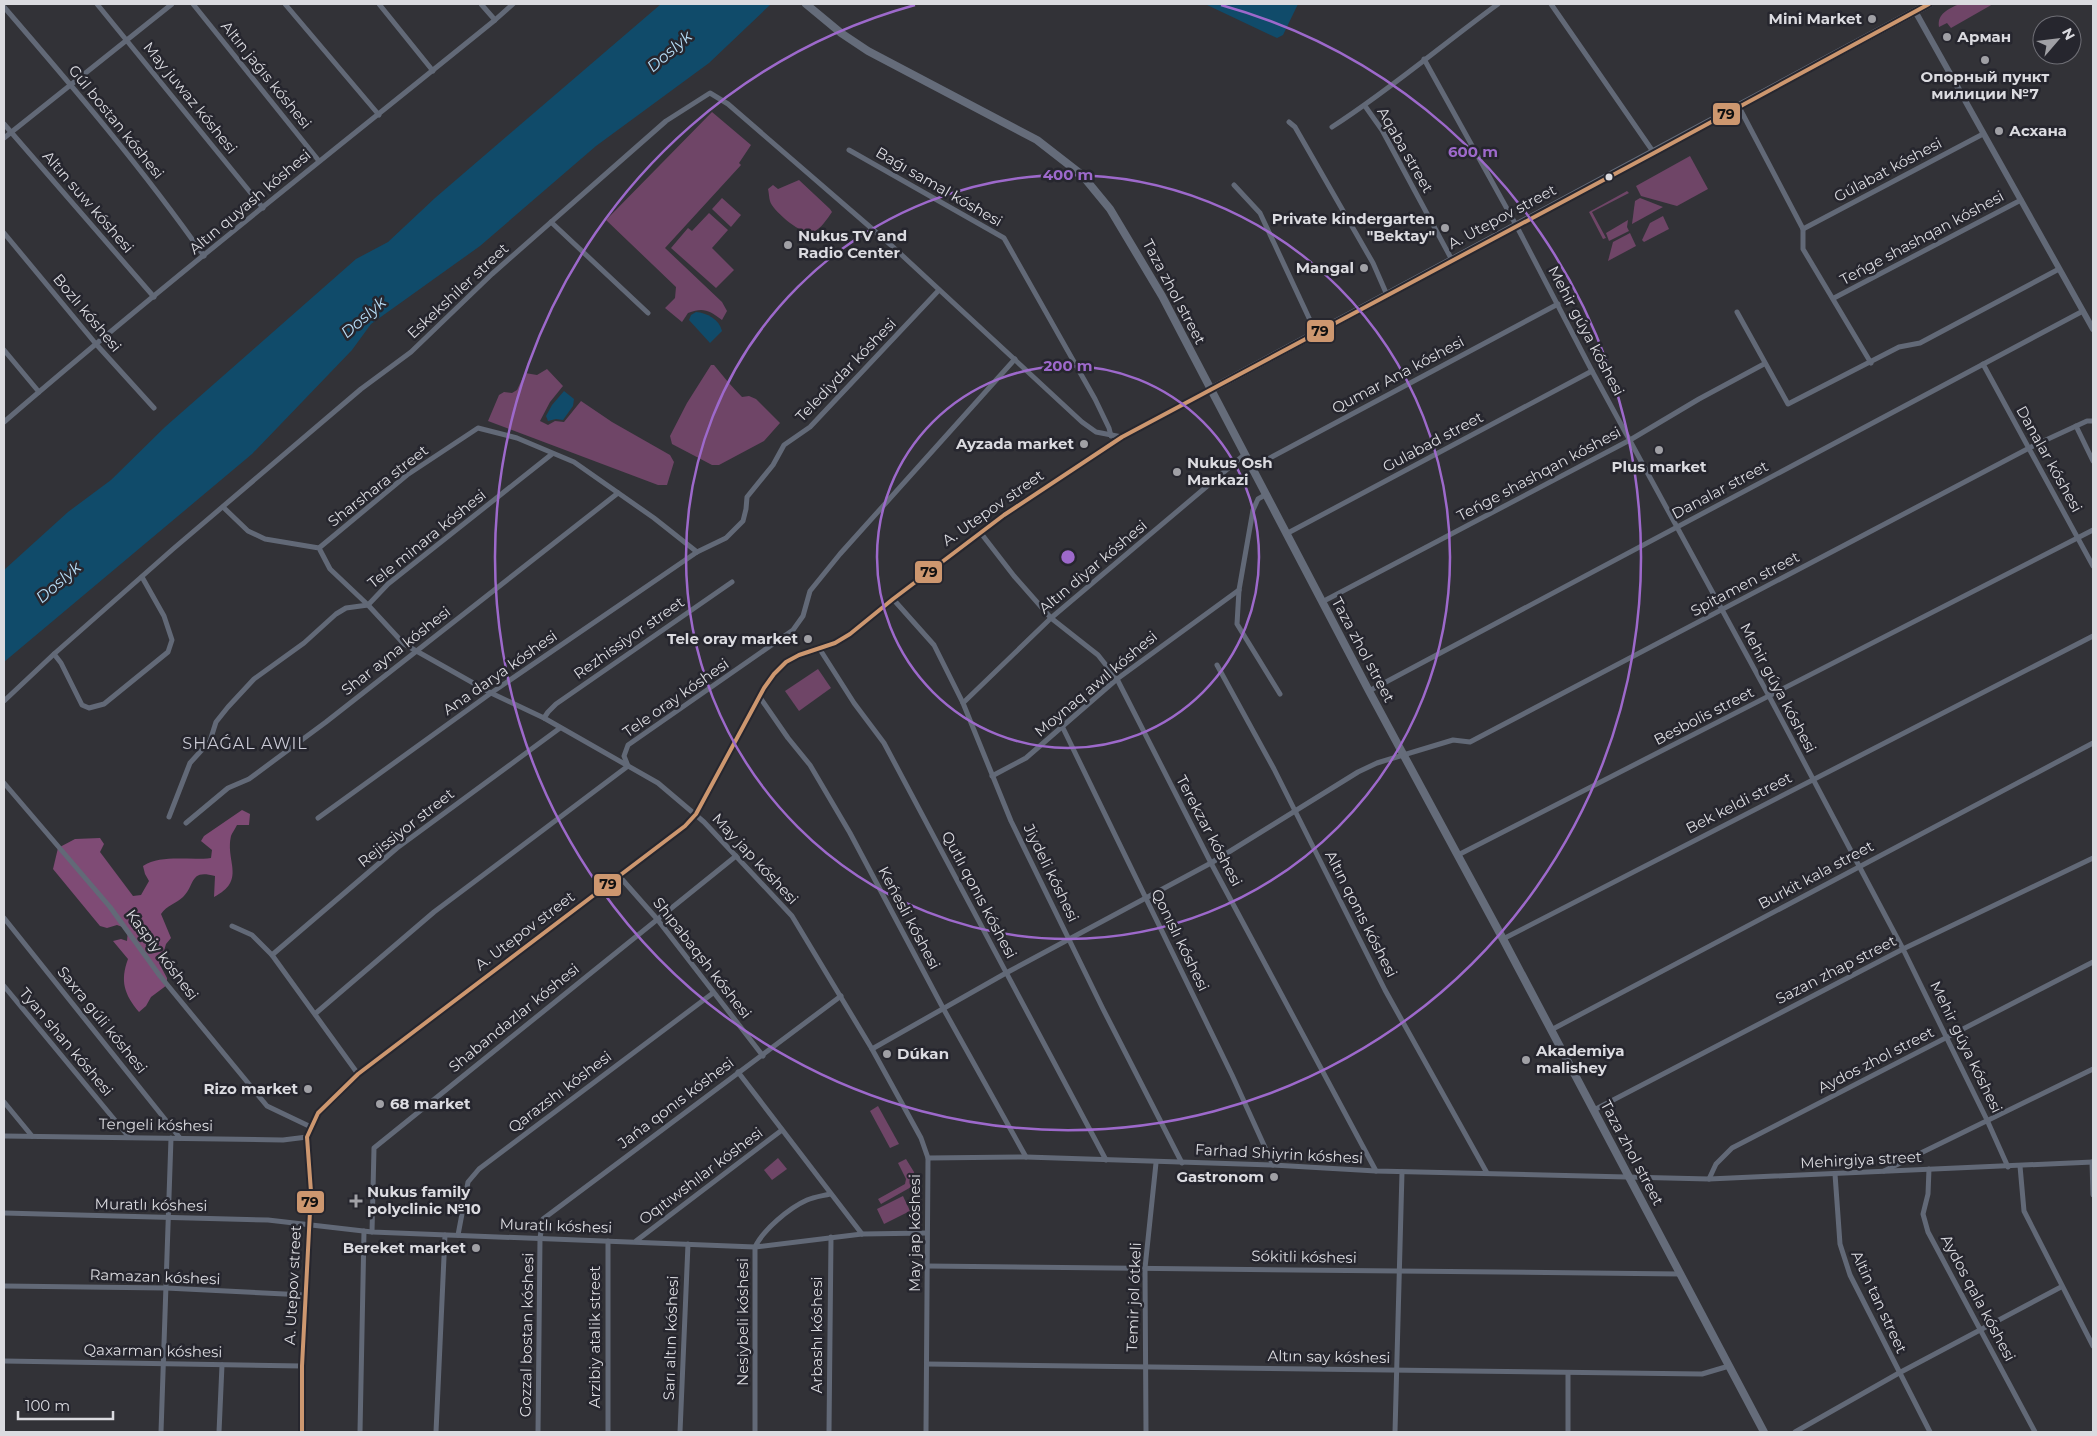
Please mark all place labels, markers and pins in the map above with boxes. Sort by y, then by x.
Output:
place label: Mini Market [1769,9,1862,28]
marker: Mini Market [1866,13,1878,25]
place label: Арман [1957,27,2011,46]
marker: Арман [1941,31,1953,43]
marker: Опорный пункт милиции №7 [1979,54,1991,66]
place label: Опорный пункт милиции №7 [1921,67,2049,103]
place label: Асхана [2009,121,2067,140]
marker: Асхана [1993,125,2005,137]
unlabelled marker [1604,172,1614,182]
place label: Private kindergarten "Bektay" [1272,209,1435,245]
marker: Private kindergarten "Bektay" [1439,222,1451,234]
place label: Nukus TV and Radio Center [798,226,907,262]
marker: Nukus TV and Radio Center [782,239,794,251]
place label: Mangal [1296,258,1354,277]
marker: Mangal [1358,262,1370,274]
place label: Ayzada market [955,434,1074,453]
marker: Ayzada market [1078,438,1090,450]
marker: Plus market [1653,444,1665,456]
place label: Nukus Osh Markazi [1187,453,1273,489]
place label: Plus market [1612,457,1707,476]
marker: Nukus Osh Markazi [1171,466,1183,478]
centre of rings [1059,548,1077,566]
place label: Tele oray market [667,629,798,648]
marker: Tele oray market [802,633,814,645]
place label: Akademiya malishey [1535,1041,1624,1077]
place label: Dúkan [897,1044,949,1063]
marker: Dúkan [881,1048,893,1060]
marker: Akademiya malishey [1520,1054,1532,1066]
place label: Rizo market [203,1079,298,1098]
marker: Rizo market [302,1083,314,1095]
place label: 68 market [390,1094,471,1113]
marker: 68 market [374,1098,386,1110]
place label: Gastronom [1177,1167,1264,1186]
marker: Gastronom [1268,1171,1280,1183]
place label: Nukus family polyclinic №10 [367,1182,481,1218]
marker: Nukus family polyclinic №10 [349,1194,363,1208]
place label: Bereket market [343,1238,466,1257]
marker: Bereket market [470,1242,482,1254]

